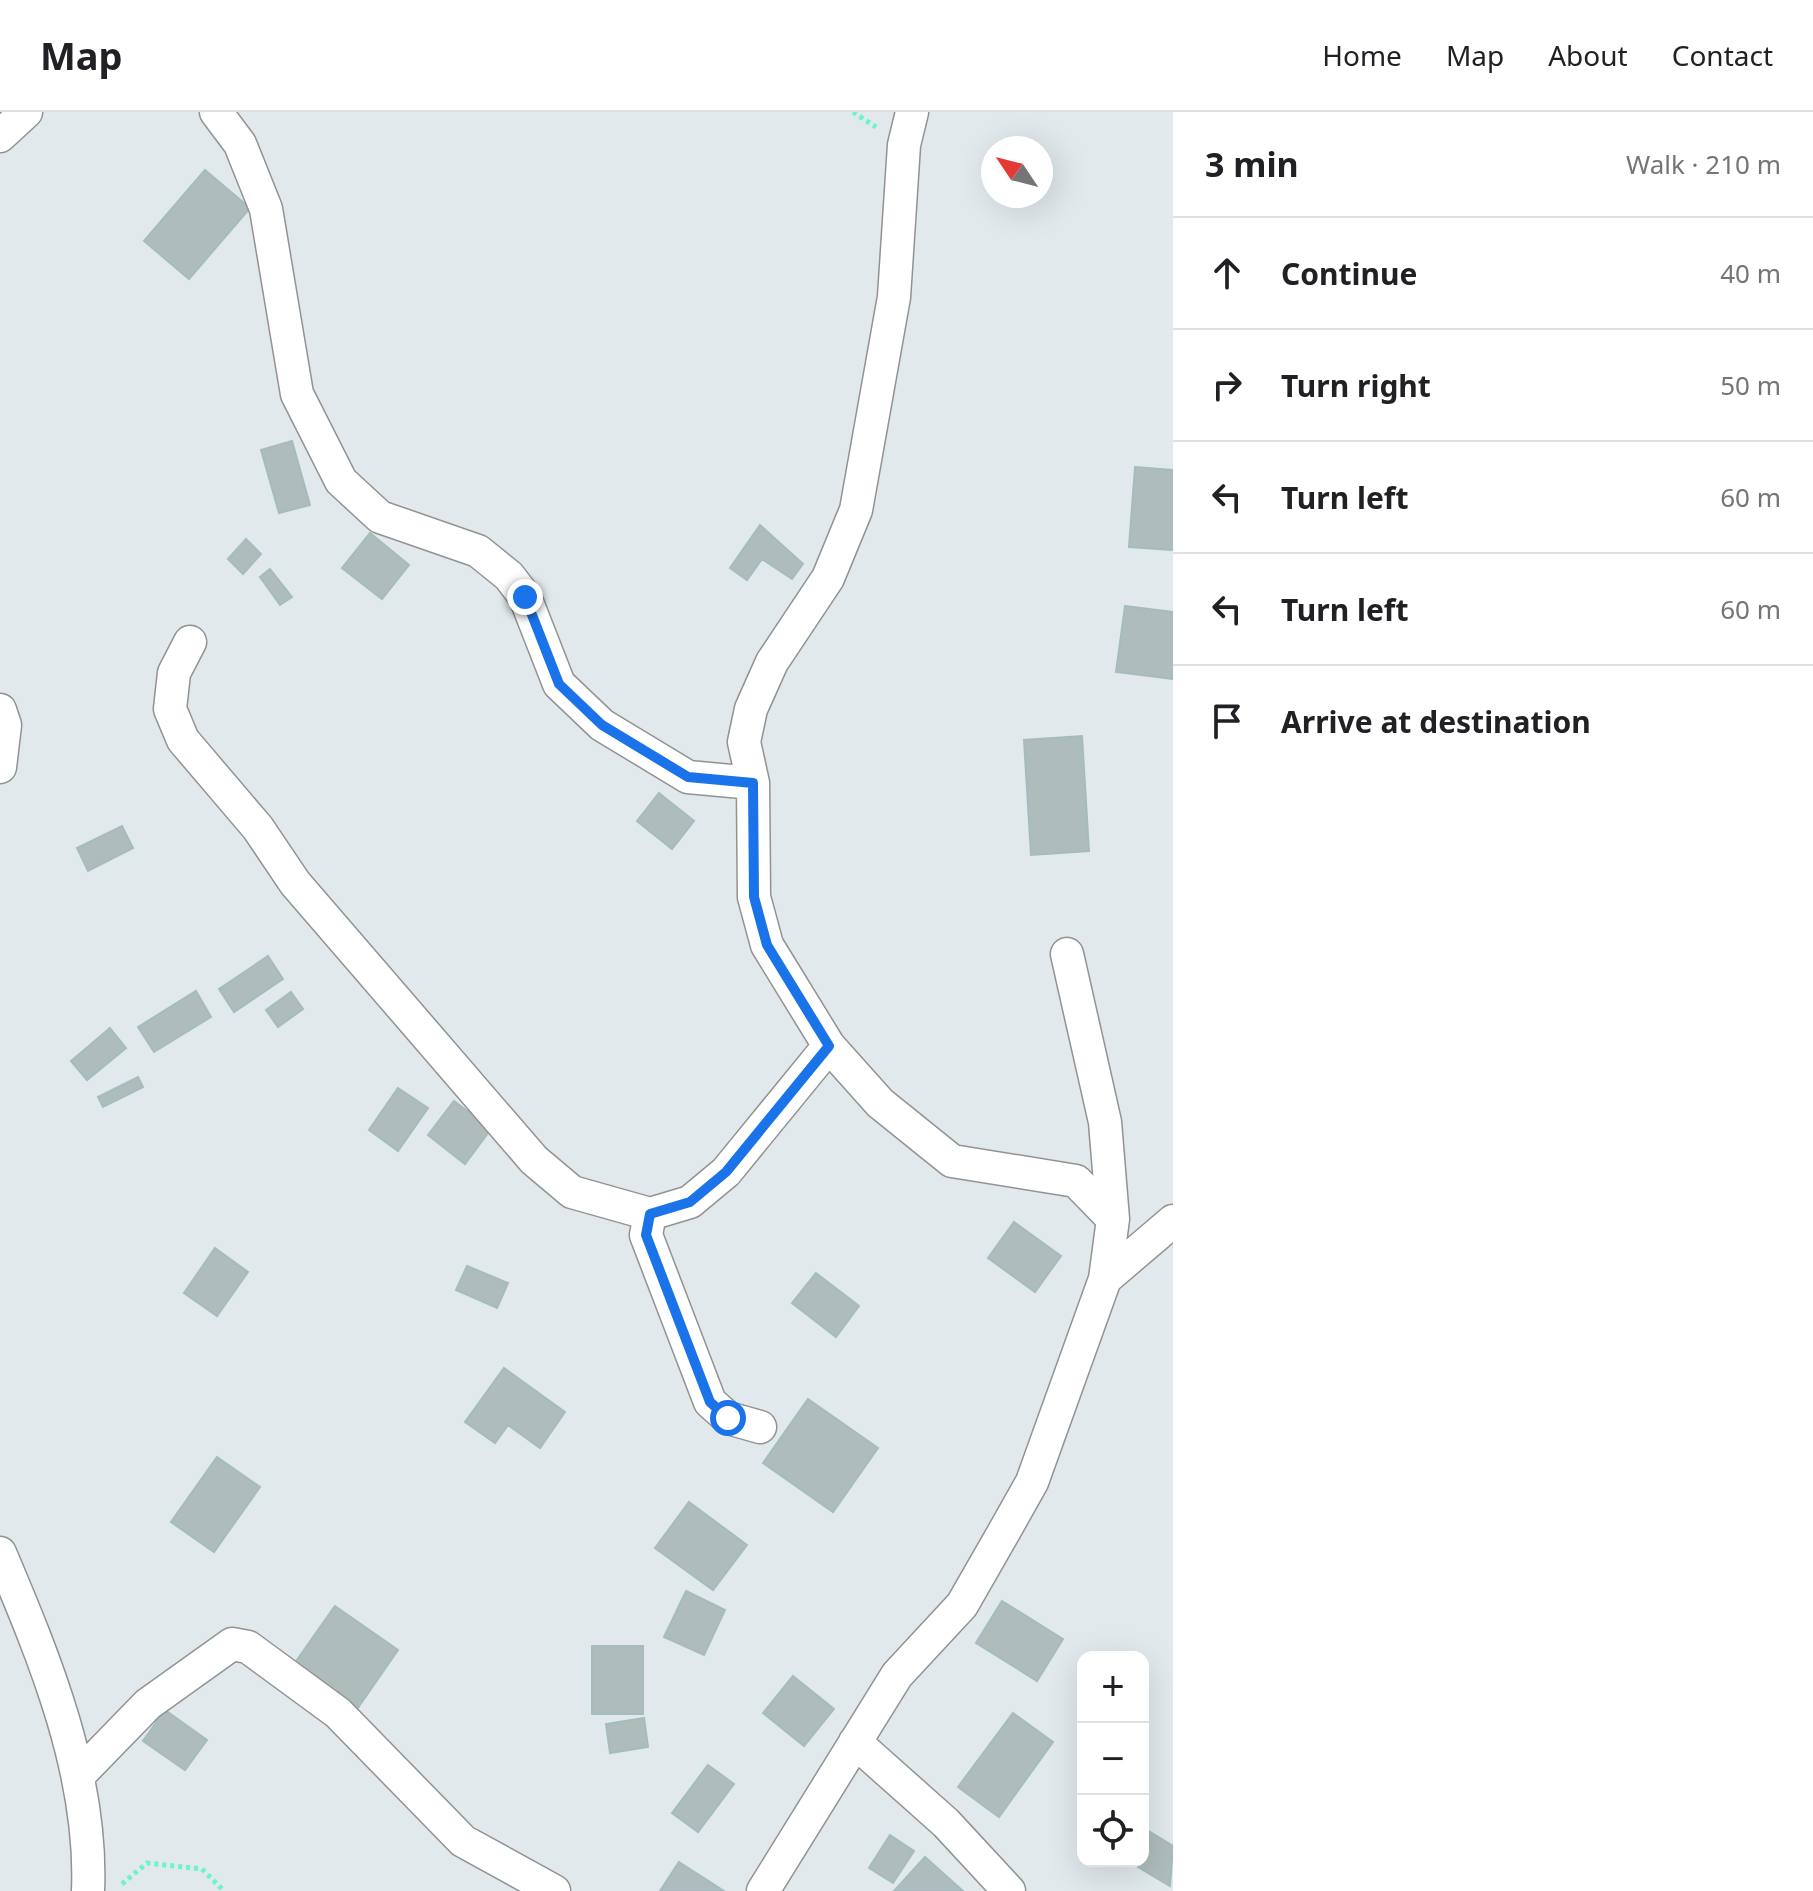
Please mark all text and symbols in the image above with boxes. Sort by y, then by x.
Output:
text: Map [40,29,123,81]
text: Home [1322,36,1402,74]
text: Map [1446,36,1504,74]
text: About [1548,36,1628,74]
text: Contact [1672,36,1773,74]
north arrow [981,136,1053,208]
text: 3 min [1205,141,1299,187]
text: Walk · 210 m [1626,146,1781,182]
icon: ahead [1205,251,1249,295]
text: Continue [1281,253,1417,294]
text: 40 m [1720,255,1781,291]
icon: right [1205,363,1249,407]
text: Turn right [1281,365,1431,406]
text: 50 m [1720,367,1781,403]
icon: left [1205,475,1249,519]
text: Turn left [1281,477,1409,518]
text: 60 m [1720,479,1781,515]
route end [507,579,543,615]
icon: left [1205,587,1249,631]
text: Turn left [1281,589,1409,630]
text: 60 m [1720,591,1781,627]
icon: arrive [1205,699,1249,743]
text: Arrive at destination [1281,701,1591,742]
route start [710,1400,746,1436]
map controls [1077,1651,1149,1867]
button: + [1077,1651,1149,1723]
button: − [1077,1723,1149,1795]
button: locate [1077,1795,1149,1867]

